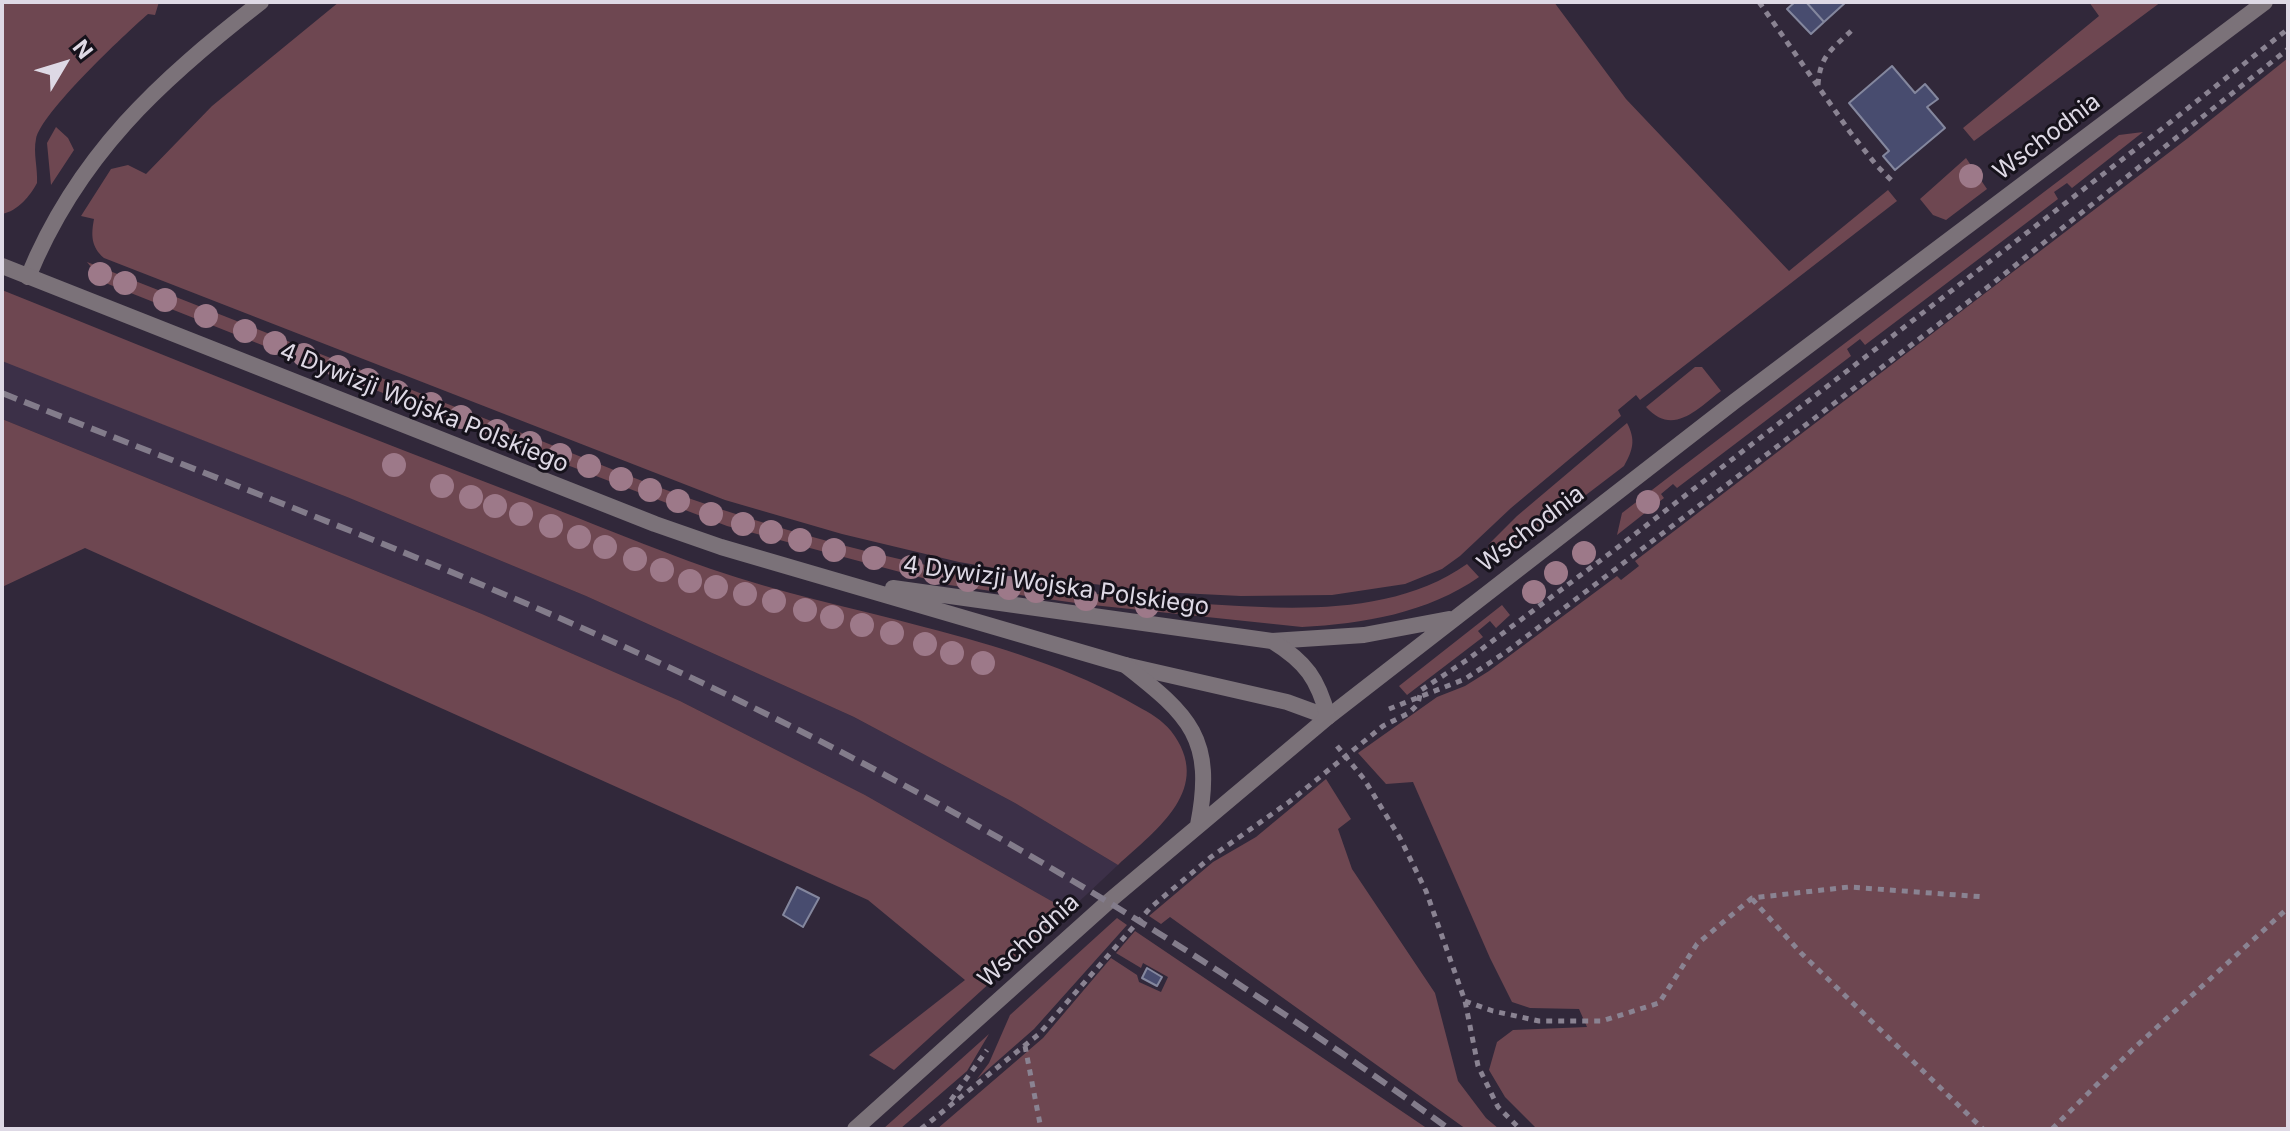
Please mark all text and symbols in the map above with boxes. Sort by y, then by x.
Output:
north arrow [24,24,104,104]
text: N [68,35,98,64]
street label: Wschodnia [1988,88,2106,186]
street label: 4 Dywizji Wojska Polskiego [275,337,573,479]
street label: Wschodnia [1472,480,1590,578]
street label: 4 Dywizji Wojska Polskiego [901,550,1211,622]
street label: Wschodnia [973,888,1085,994]

